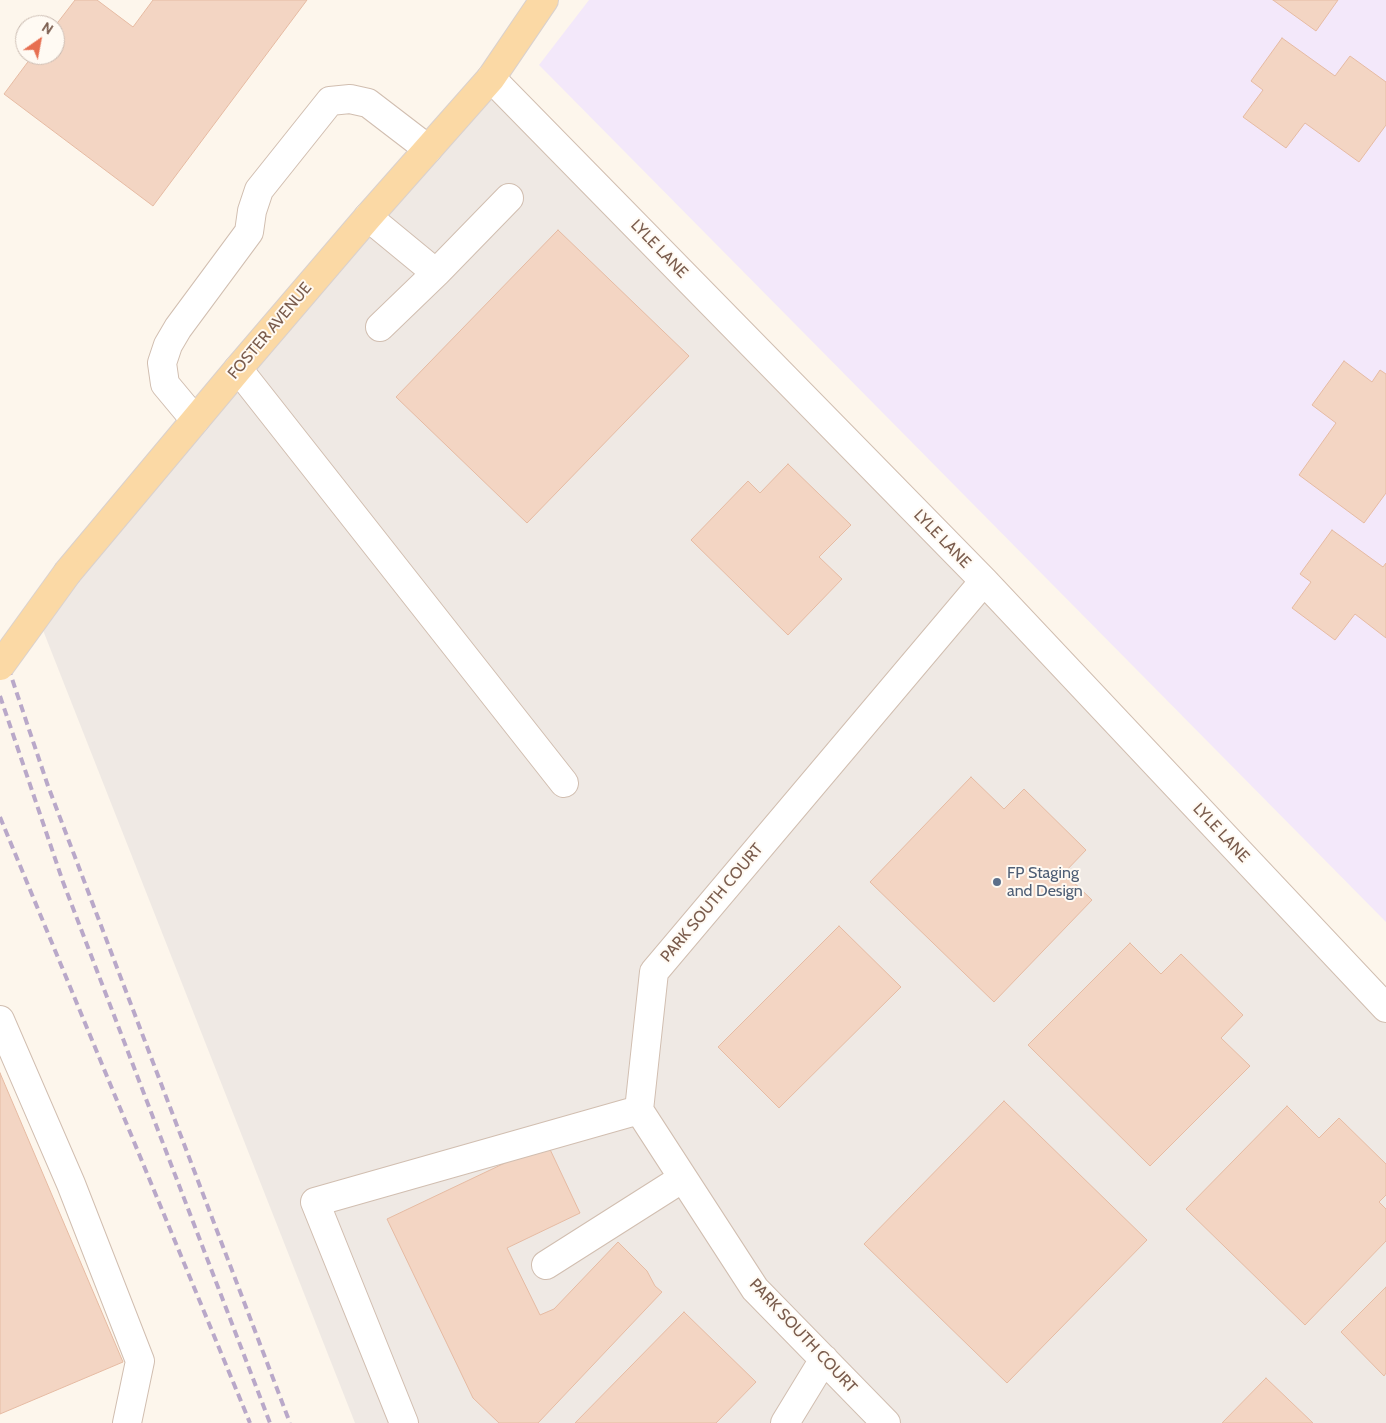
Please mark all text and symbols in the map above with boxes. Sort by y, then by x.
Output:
north arrow [15,15,65,65]
text: N [39,18,57,39]
street label: LYLE LANE [626,216,692,282]
street label: FOSTER AVENUE [224,279,316,383]
street label: LYLE LANE [909,506,975,572]
street label: LYLE LANE [1189,799,1253,867]
street label: PARK SOUTH COURT [657,840,767,966]
place label: FP Staging and Design [1007,863,1083,901]
marker: FP Staging and Design [991,876,1003,888]
street label: PARK SOUTH COURT [745,1275,861,1397]

